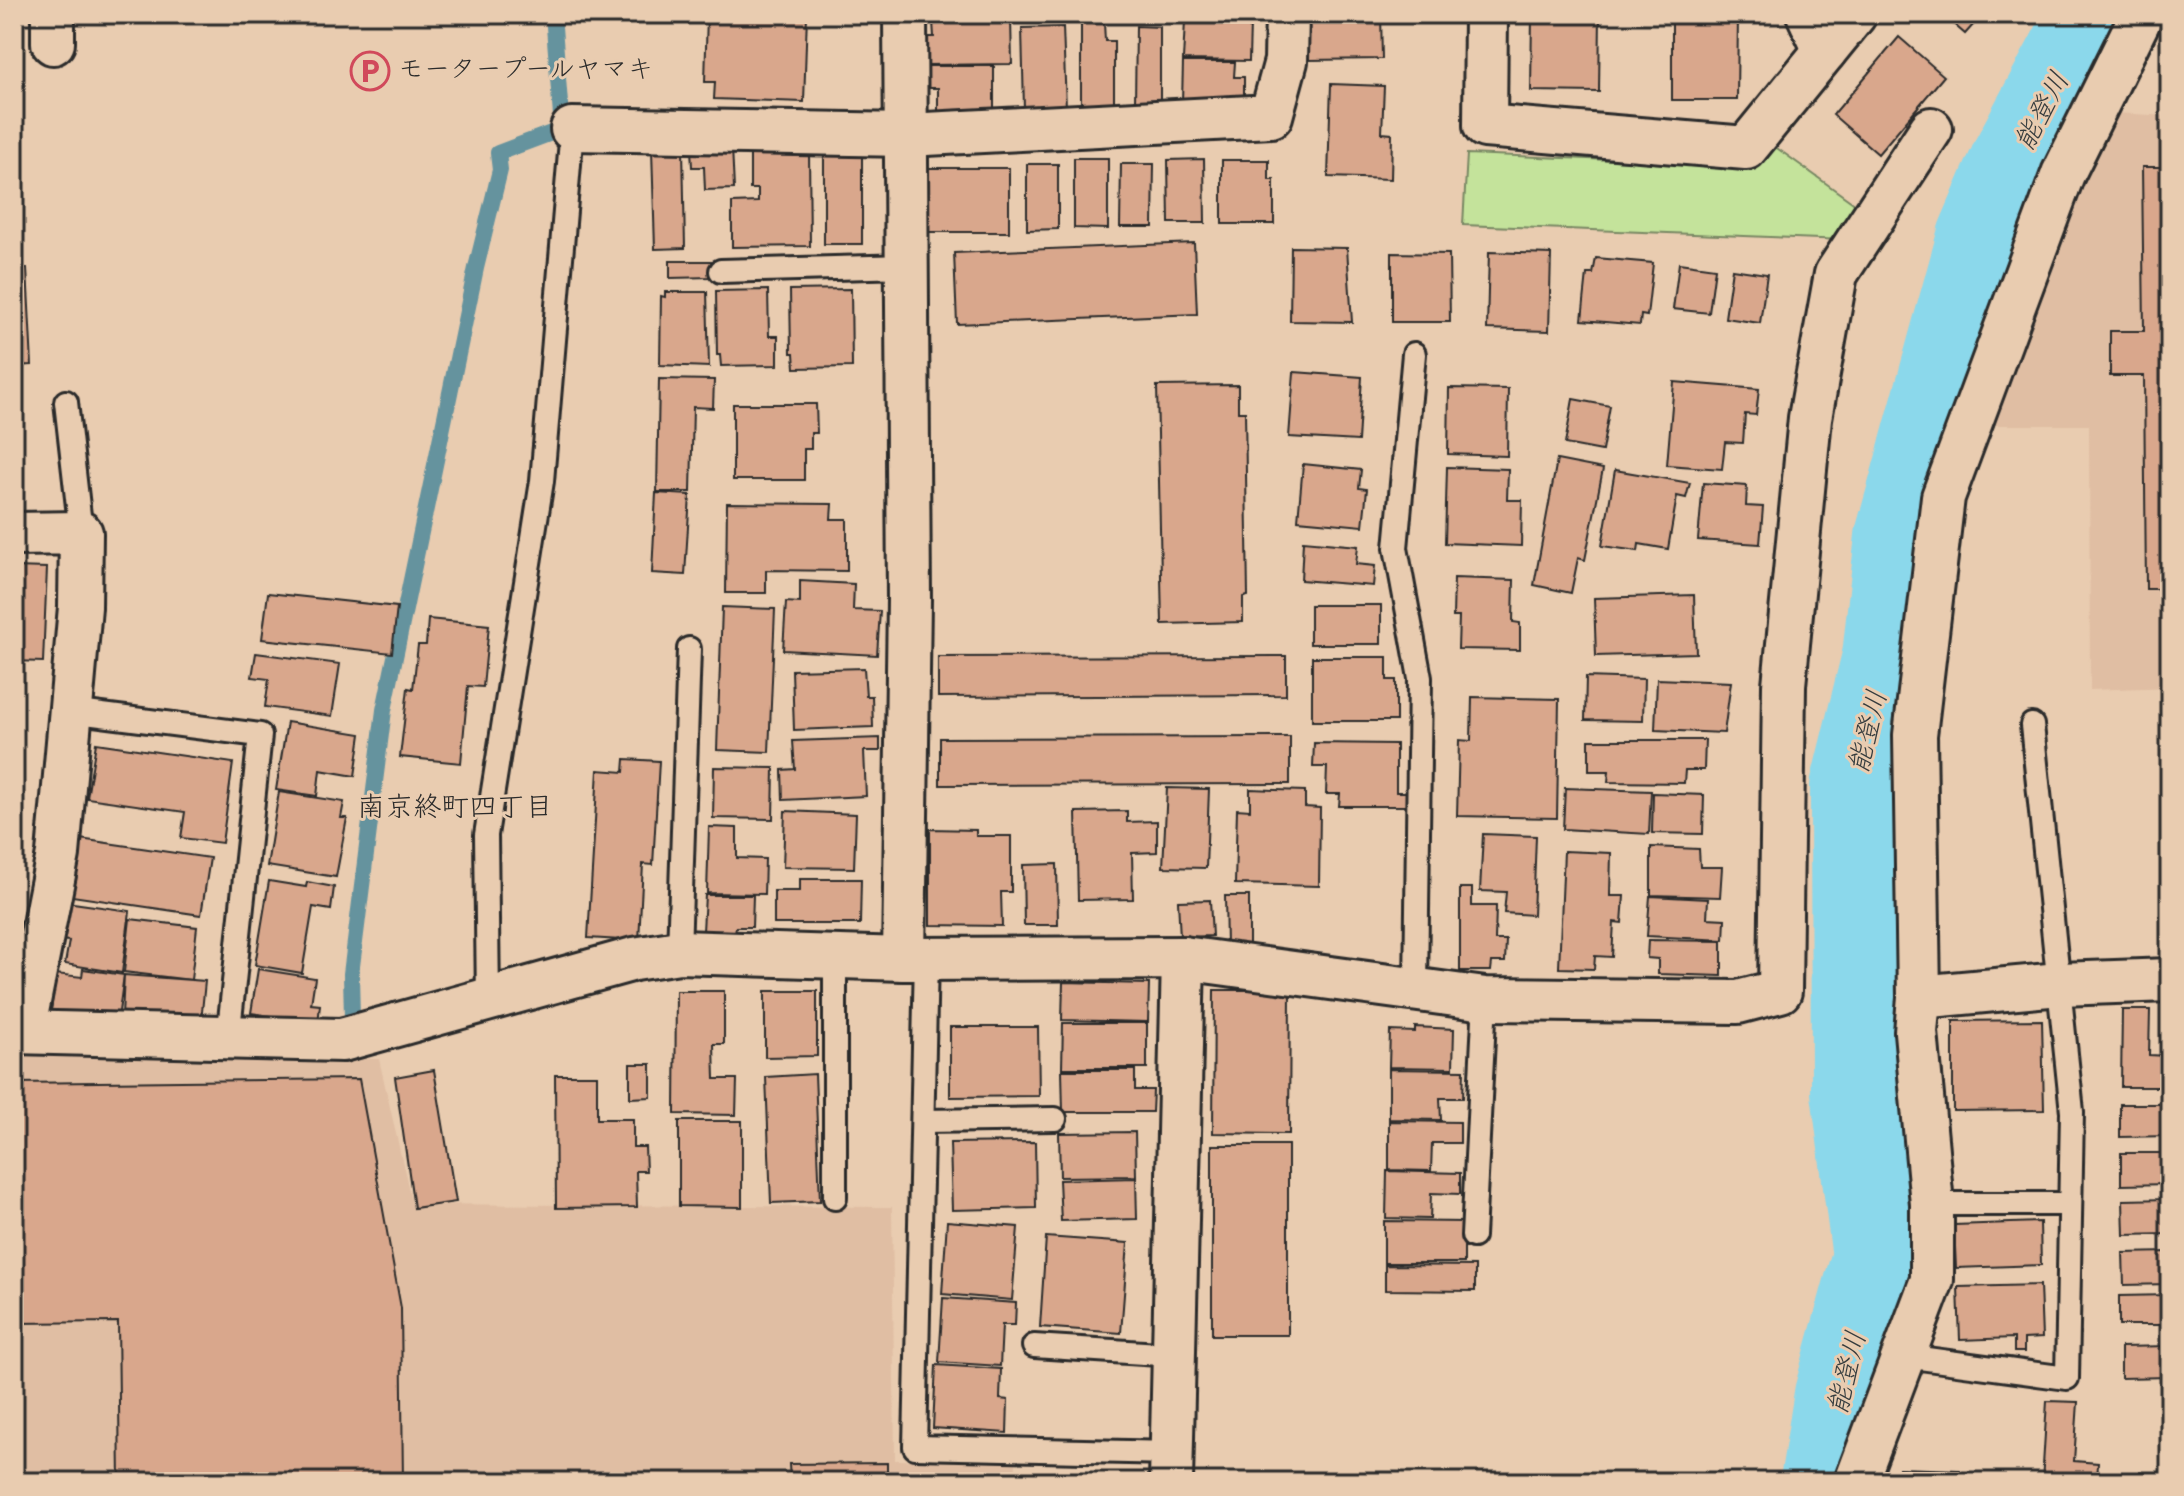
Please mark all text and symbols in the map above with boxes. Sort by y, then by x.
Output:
parking icon: モータープールヤマキ [349,50,391,92]
place label: モータープールヤマキ [398,52,653,90]
water label: 能登川 [2006,65,2082,159]
water label: 能登川 [1840,686,1900,778]
district label: 南京終町四丁目 [357,789,553,830]
water label: 能登川 [1819,1327,1879,1419]

